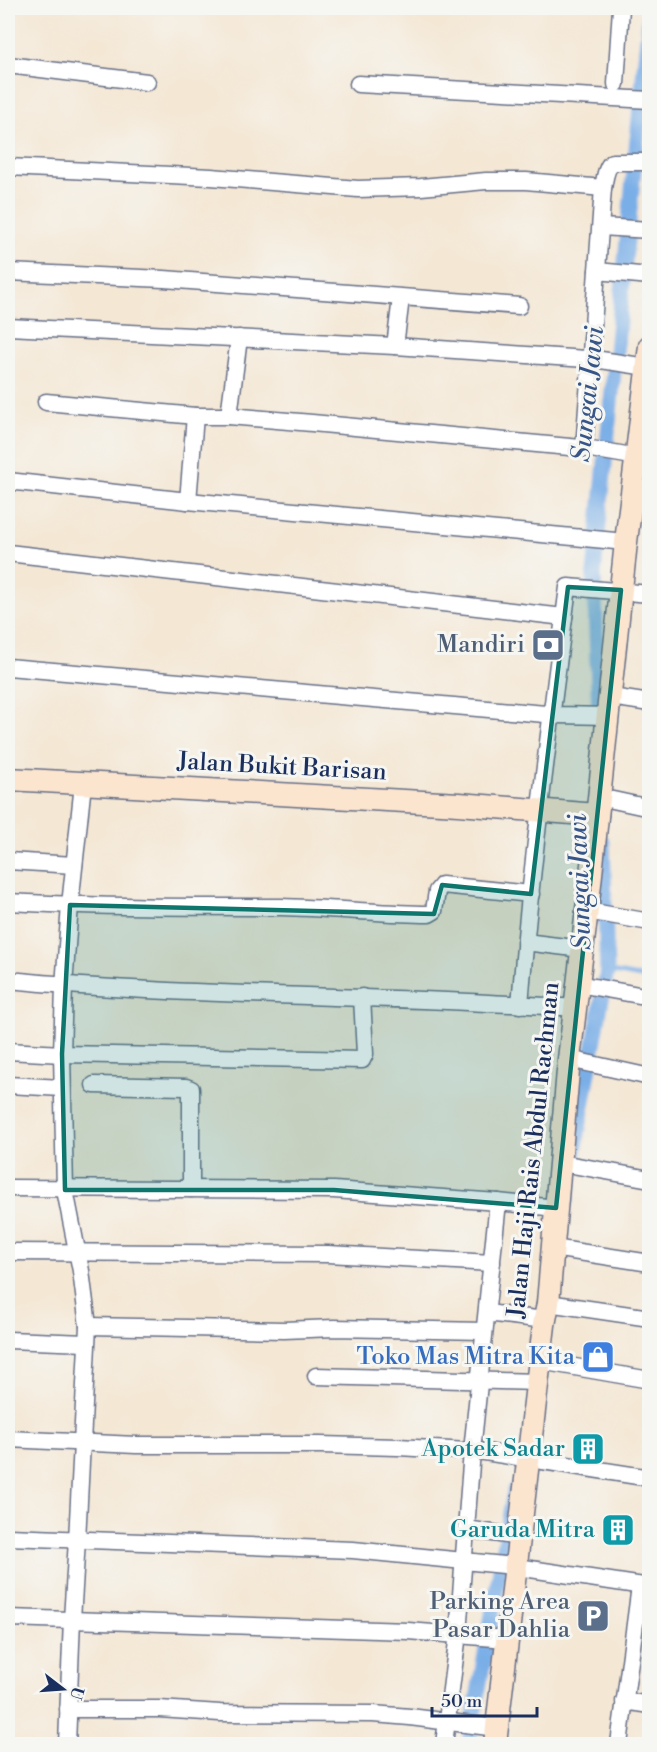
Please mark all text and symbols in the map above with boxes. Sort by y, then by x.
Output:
water label: Sungai Jawi [565,323,611,464]
bank icon: Mandiri [530,627,566,663]
place label: Mandiri [437,630,525,660]
street label: Jalan Bukit Barisan [176,746,388,787]
water label: Sungai Jawi [562,812,598,951]
street label: Jalan Haji Rais Abdul Rachman [501,981,567,1320]
shop icon: Toko Mas Mitra Kita [580,1339,616,1375]
place label: Toko Mas Mitra Kita [356,1342,576,1372]
building icon: Apotek Sadar [570,1431,606,1467]
place label: Apotek Sadar [420,1434,565,1464]
building icon: Garuda Mitra [600,1512,636,1548]
place label: Garuda Mitra [450,1515,596,1545]
place label: Parking Area Pasar Dahlia [430,1587,571,1645]
parking icon: Parking Area Pasar Dahlia [575,1598,611,1634]
north arrow [33,1659,93,1719]
scale bar [432,1680,537,1718]
text: U [65,1684,88,1703]
text: 50 m [441,1690,483,1713]

